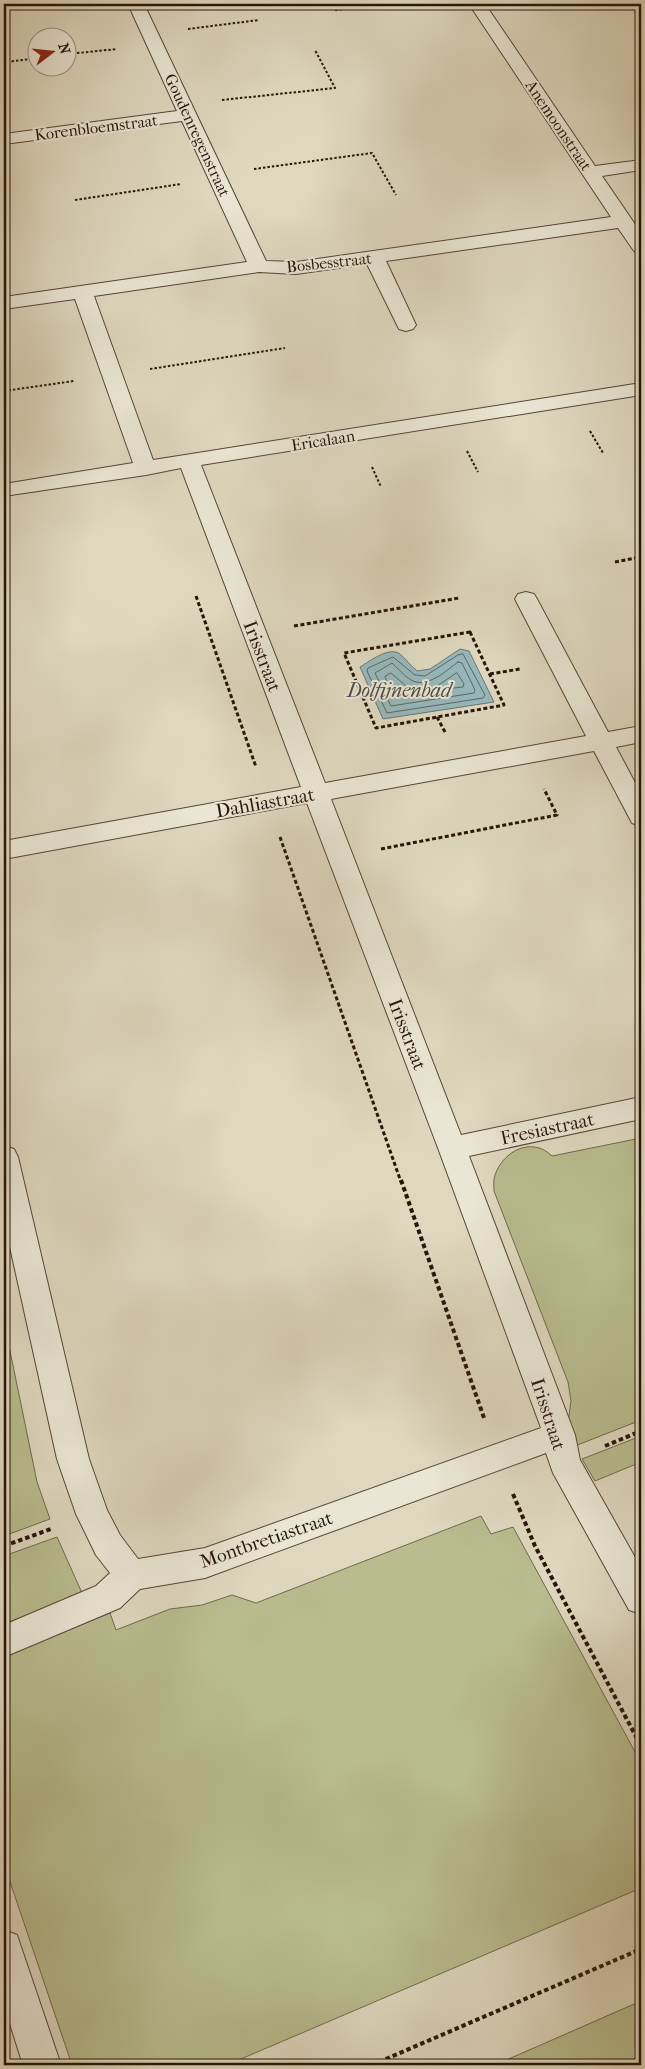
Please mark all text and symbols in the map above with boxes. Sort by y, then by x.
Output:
north arrow [28,28,78,78]
text: N [54,41,74,56]
street label: Goudenregenstraat [161,71,234,200]
street label: Anemoonstraat [521,76,596,174]
street label: Korenbloemstraat [33,110,159,144]
street label: Bosbesstraat [286,249,373,276]
street label: Ericalaan [290,426,357,455]
street label: Irisstraat [238,618,286,695]
water label: Dolfijnenbad [345,679,454,702]
street label: Dahliastraat [214,783,316,822]
street label: Irisstraat [383,996,431,1073]
street label: Fresiastraat [498,1108,596,1150]
street label: Irisstraat [526,1376,570,1453]
street label: Montbretiastraat [197,1507,336,1573]

